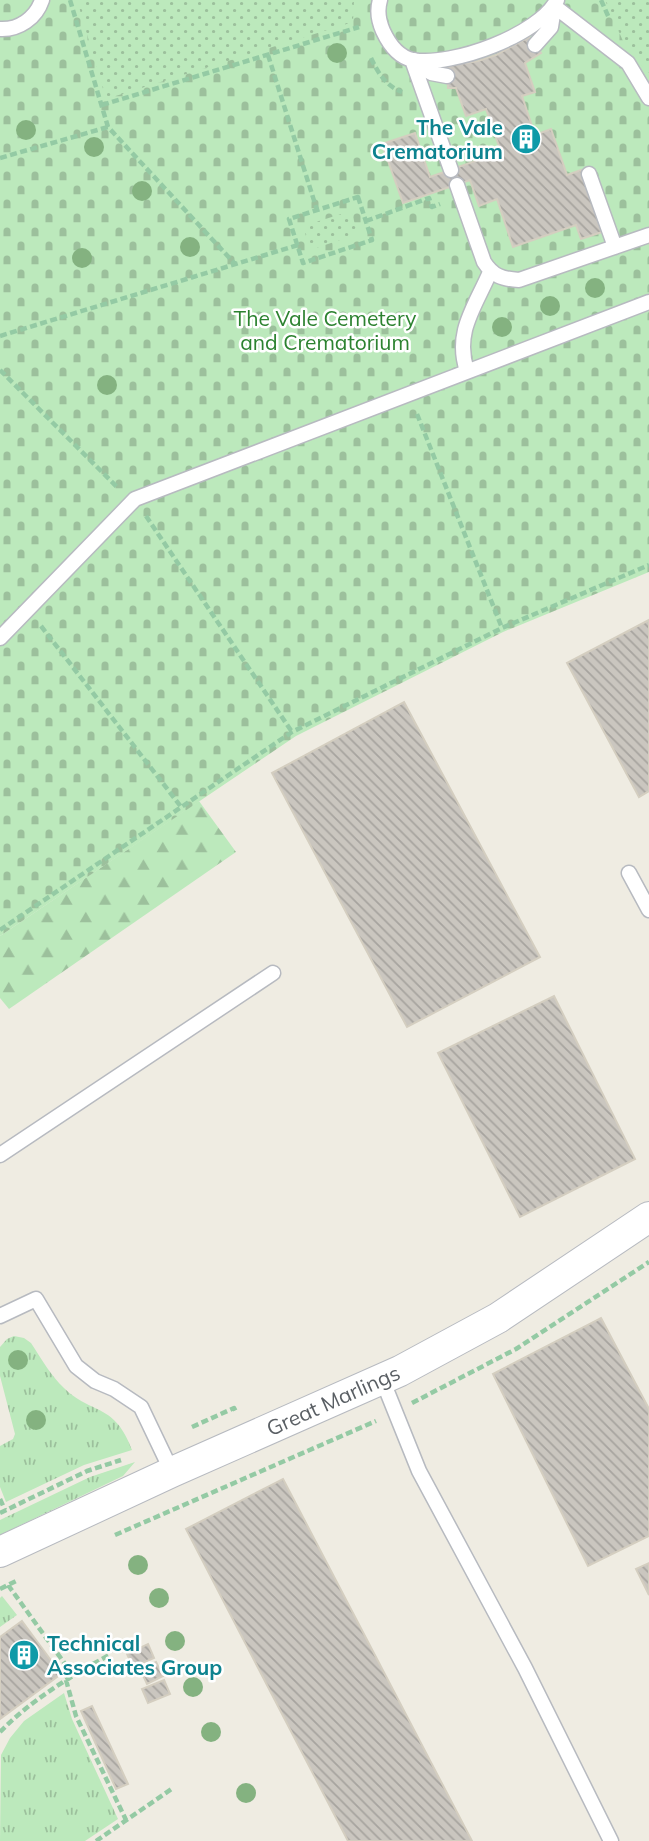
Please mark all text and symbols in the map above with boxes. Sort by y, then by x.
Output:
place label: The Vale Crematorium [372,114,503,164]
building icon: The Vale Crematorium [509,122,543,156]
park label: The Vale Cemetery and Crematorium [234,305,416,355]
street label: Great Marlings [262,1359,404,1441]
place label: Technical Associates Group [47,1630,222,1680]
building icon: Technical Associates Group [7,1638,41,1672]

